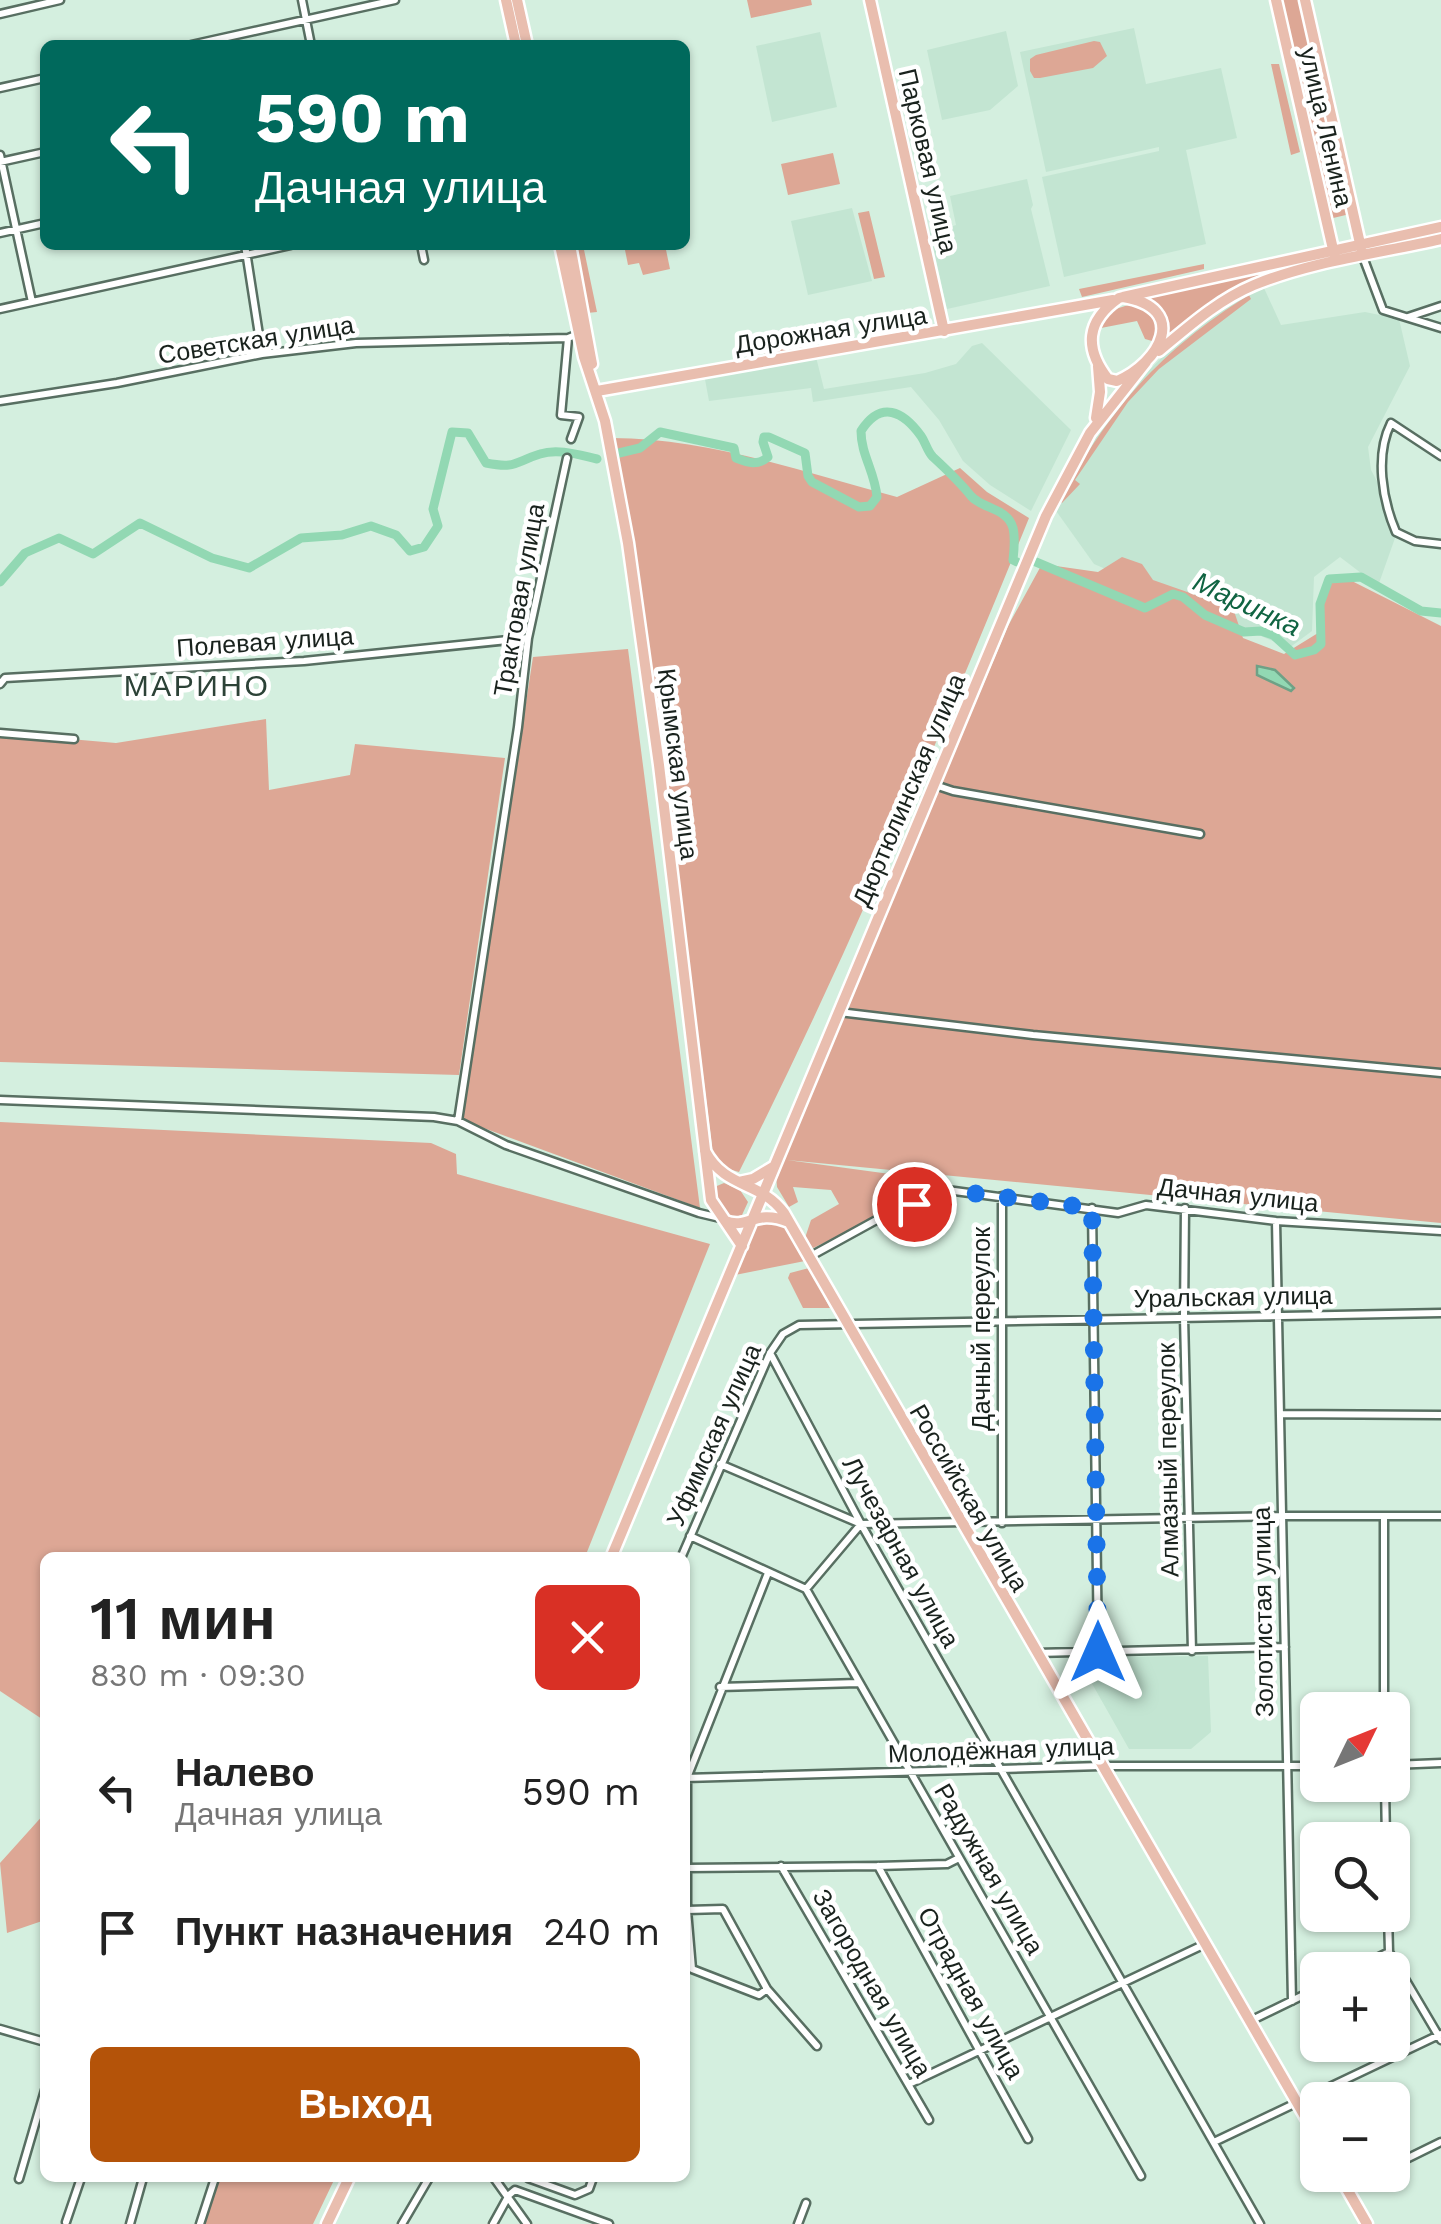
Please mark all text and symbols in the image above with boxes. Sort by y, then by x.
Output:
street label: улица Ленина [1294,44,1358,210]
street label: Парковая улица [893,66,963,256]
text: 590 m [255,77,470,159]
icon: left [90,80,220,210]
text: Дачная улица [255,161,546,214]
street label: Дорожная улица [733,301,929,359]
street label: Советская улица [156,310,356,370]
street label: Трактовая улица [488,501,550,699]
water label: Маринка [1188,565,1306,643]
street label: Полевая улица [175,621,355,663]
street label: Крымская улица [652,667,704,861]
district label: МАРИНО [124,668,270,703]
street label: Дюртюлинская улица [847,669,971,911]
pin [872,1162,957,1247]
street label: Дачная улица [1156,1172,1320,1218]
icon: arrive [887,1177,942,1232]
street label: Дачный переулок [967,1226,996,1431]
street label: Уральская улица [1133,1281,1333,1313]
street label: Уфимская улица [661,1339,767,1531]
street label: Алмазный переулок [1151,1341,1185,1577]
street label: Российская улица [904,1399,1034,1597]
street label: Лучезарная улица [837,1452,965,1652]
street label: Золотистая улица [1247,1506,1279,1717]
text: 11 мин [90,1583,276,1654]
button: close [535,1585,640,1690]
position arrow [1046,1600,1150,1704]
text: 830 m · 09:30 [90,1656,306,1694]
north arrow [1300,1692,1410,1802]
map controls [1300,1692,1410,2192]
street label: Молодёжная улица [887,1732,1115,1768]
text: Налево [175,1751,314,1795]
icon: left [90,1765,145,1820]
text: 590 m [522,1770,640,1814]
street label: Радужная улица [928,1778,1050,1960]
text: Дачная улица [175,1795,382,1833]
button: search [1300,1822,1410,1932]
street label: Загородная улица [806,1884,938,2082]
street label: Отрадная улица [912,1902,1030,2084]
icon: arrive [90,1905,145,1960]
text: Пункт назначения [175,1910,513,1954]
text: 240 m [543,1910,660,1954]
button: + [1300,1952,1410,2062]
button: Выход [90,2047,640,2162]
button: − [1300,2082,1410,2192]

